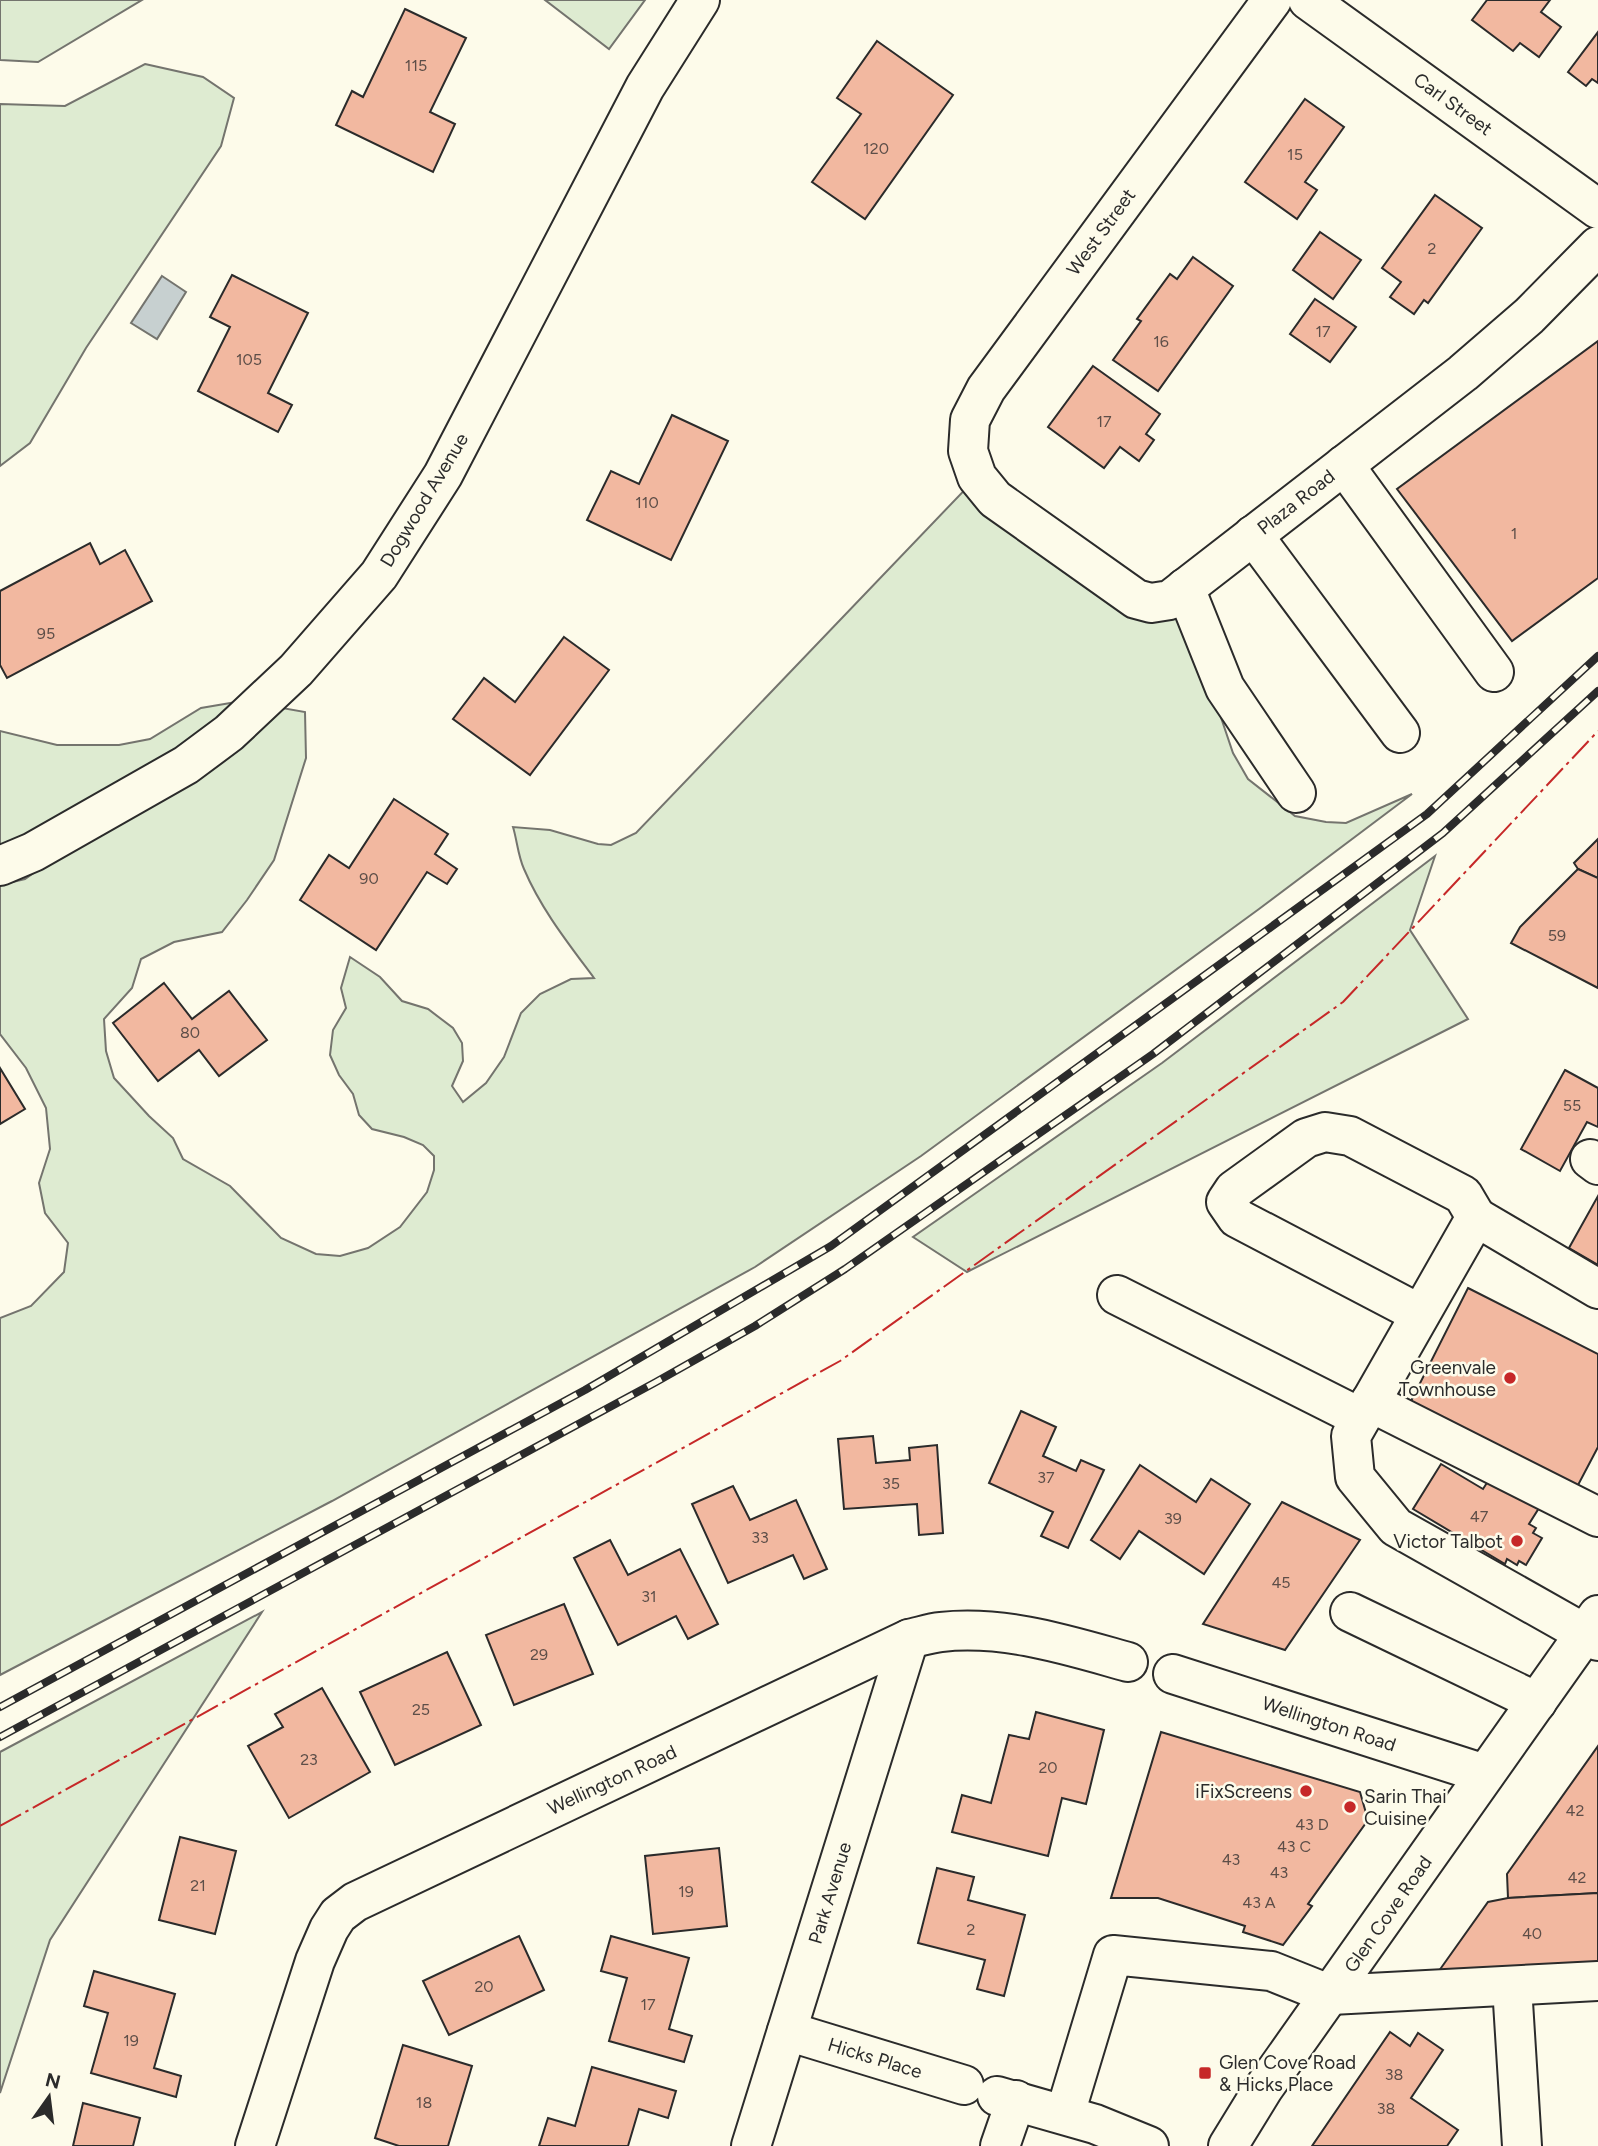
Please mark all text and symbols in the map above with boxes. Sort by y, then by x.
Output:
house number: 115 [405,56,427,75]
street label: Carl Street [1409,68,1497,140]
house number: 120 [863,139,889,158]
house number: 15 [1287,145,1303,164]
street label: West Street [1062,184,1140,280]
house number: 2 [1428,239,1436,258]
house number: 17 [1315,322,1331,341]
house number: 16 [1153,332,1169,351]
house number: 105 [236,350,262,369]
house number: 17 [1096,412,1112,431]
street label: Dogwood Avenue [375,429,473,571]
street label: Plaza Road [1253,465,1339,539]
house number: 110 [635,493,659,512]
house number: 1 [1511,524,1517,543]
house number: 95 [37,624,55,643]
house number: 90 [359,869,379,888]
house number: 59 [1548,926,1566,945]
house number: 80 [180,1023,200,1042]
house number: 55 [1563,1096,1581,1115]
place label: Greenvale Townhouse [1399,1356,1496,1401]
marker: Greenvale Townhouse [1502,1370,1518,1386]
house number: 37 [1037,1468,1055,1487]
house number: 35 [882,1474,900,1493]
house number: 47 [1470,1507,1489,1526]
house number: 39 [1164,1509,1182,1528]
house number: 33 [751,1528,769,1547]
place label: Victor Talbot [1393,1530,1503,1553]
marker: Victor Talbot [1509,1533,1525,1549]
house number: 45 [1271,1573,1291,1592]
house number: 31 [641,1587,657,1606]
house number: 29 [530,1645,548,1664]
street label: Wellington Road [1259,1691,1399,1757]
house number: 25 [412,1700,430,1719]
street label: Wellington Road [544,1740,680,1820]
house number: 23 [300,1750,318,1769]
house number: 20 [1038,1758,1058,1777]
place label: iFixScreens [1195,1780,1292,1803]
marker: iFixScreens [1298,1783,1314,1799]
place label: Sarin Thai Cuisine [1364,1785,1447,1830]
marker: Sarin Thai Cuisine [1342,1799,1358,1815]
house number: 42 [1566,1801,1584,1820]
house number: 43 D [1295,1815,1329,1834]
house number: 43 C [1277,1837,1311,1856]
street label: Park Avenue [804,1839,856,1947]
house number: 43 [1222,1850,1240,1869]
street label: Glen Cove Road [1339,1851,1437,1977]
house number: 43 [1270,1863,1288,1882]
house number: 42 [1568,1868,1586,1887]
house number: 21 [190,1876,206,1895]
house number: 19 [678,1882,694,1901]
house number: 43 A [1242,1893,1276,1912]
house number: 2 [967,1920,975,1939]
house number: 40 [1522,1924,1542,1943]
house number: 20 [474,1977,494,1996]
house number: 17 [640,1995,656,2014]
house number: 19 [123,2031,139,2050]
street label: Hicks Place [825,2033,925,2083]
place label: Glen Cove Road & Hicks Place [1219,2051,1356,2096]
north arrow [14,2062,84,2132]
marker: Glen Cove Road & Hicks Place [1197,2065,1213,2081]
house number: 38 [1385,2065,1403,2084]
text: N [43,2068,63,2094]
house number: 18 [416,2093,432,2112]
house number: 38 [1377,2099,1395,2118]

